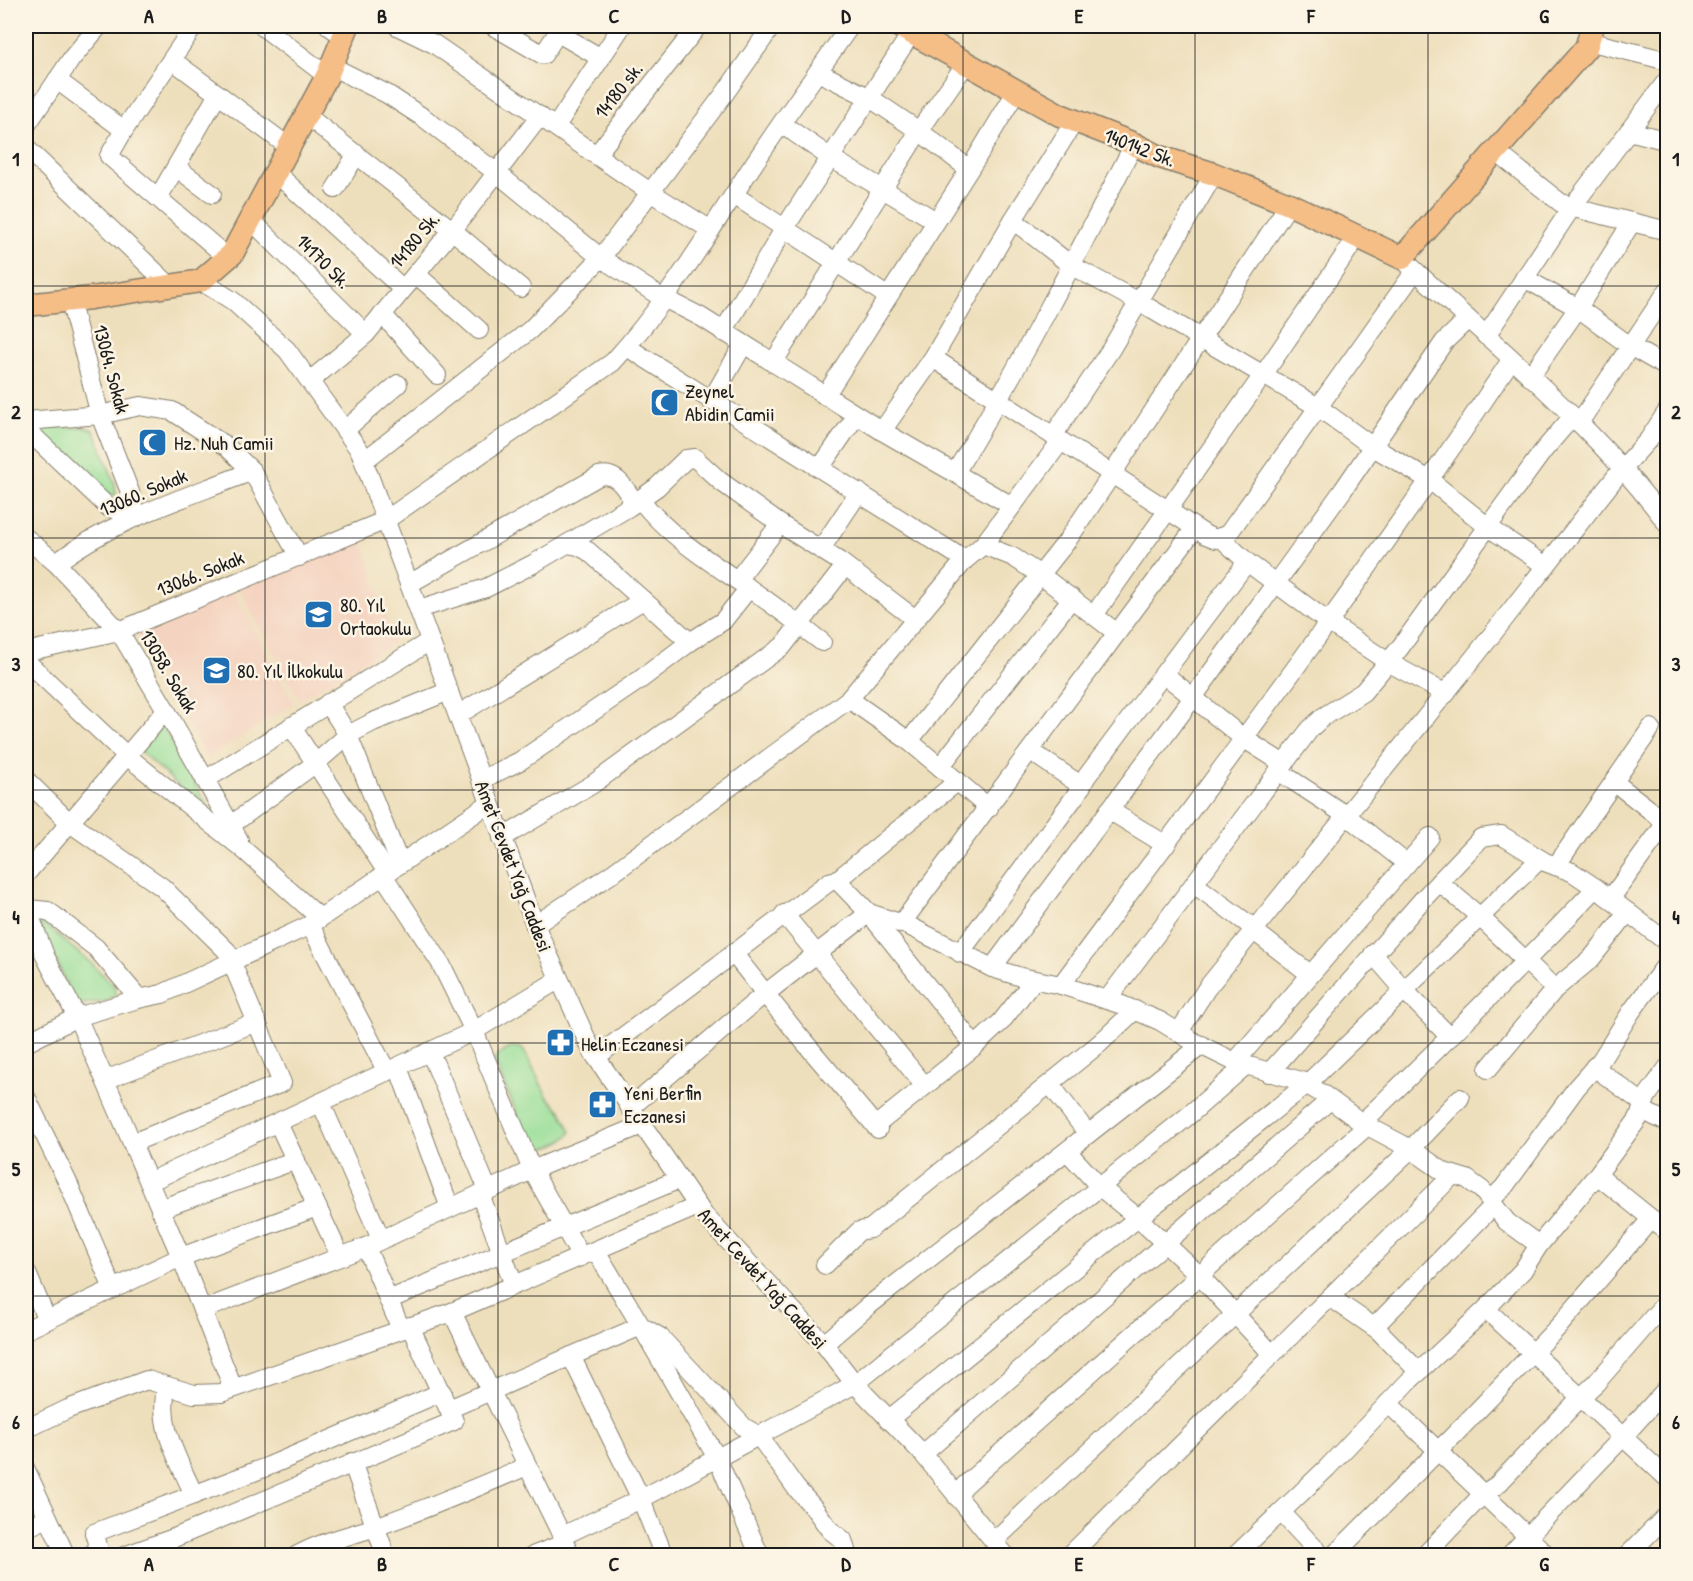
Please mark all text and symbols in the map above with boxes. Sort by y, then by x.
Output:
text: A [144,2,154,29]
text: B [377,2,387,29]
text: C [609,2,620,29]
text: D [841,2,851,29]
text: E [1075,2,1084,29]
text: F [1306,2,1316,29]
text: G [1539,2,1549,29]
street label: 14180 sk. [587,56,649,124]
street label: 140142 Sk. [1101,121,1179,173]
text: 1 [12,145,20,172]
text: 1 [1672,145,1680,172]
street label: 14180 Sk. [382,206,446,274]
street label: 14170 Sk. [291,228,357,294]
street label: 13064. Sokak [87,321,137,417]
place label: Zeynel Abidin Camii [685,377,775,427]
mosque icon: Zeynel Abidin Camii [648,386,680,418]
text: 2 [11,398,21,425]
text: 2 [1671,398,1681,425]
mosque icon: Hz. Nuh Camii [137,426,169,458]
place label: Hz. Nuh Camii [174,429,274,456]
street label: 13060. Sokak [95,461,191,523]
street label: 13066. Sokak [152,543,248,603]
place label: 80. Yıl Ortaokulu [340,591,411,641]
school or university icon: 80. Yıl Ortaokulu [303,599,335,631]
street label: 13058. Sokak [134,624,204,718]
text: 3 [12,650,21,677]
text: 3 [1672,650,1681,677]
school or university icon: 80. Yıl İlkokulu [200,654,232,686]
place label: 80. Yıl İlkokulu [237,657,343,684]
street label: Amet Cevdet Yağ Caddesi [469,776,559,956]
text: 4 [12,903,20,930]
text: 4 [1672,903,1680,930]
pharmacy icon: Helin Eczanesi [544,1027,576,1059]
place label: Helin Eczanesi [581,1030,684,1057]
place label: Yeni Berfin Eczanesi [624,1079,702,1129]
pharmacy icon: Yeni Berfin Eczanesi [587,1088,619,1120]
text: 5 [12,1155,21,1182]
text: 5 [1672,1155,1681,1182]
street label: Amet Cevdet Yağ Caddesi [692,1201,834,1355]
text: 6 [12,1408,20,1435]
text: 6 [1672,1408,1680,1435]
text: A [144,1550,154,1577]
text: B [377,1550,387,1577]
text: C [609,1550,620,1577]
text: D [841,1550,851,1577]
text: E [1075,1550,1084,1577]
text: F [1306,1550,1316,1577]
text: G [1539,1550,1549,1577]

